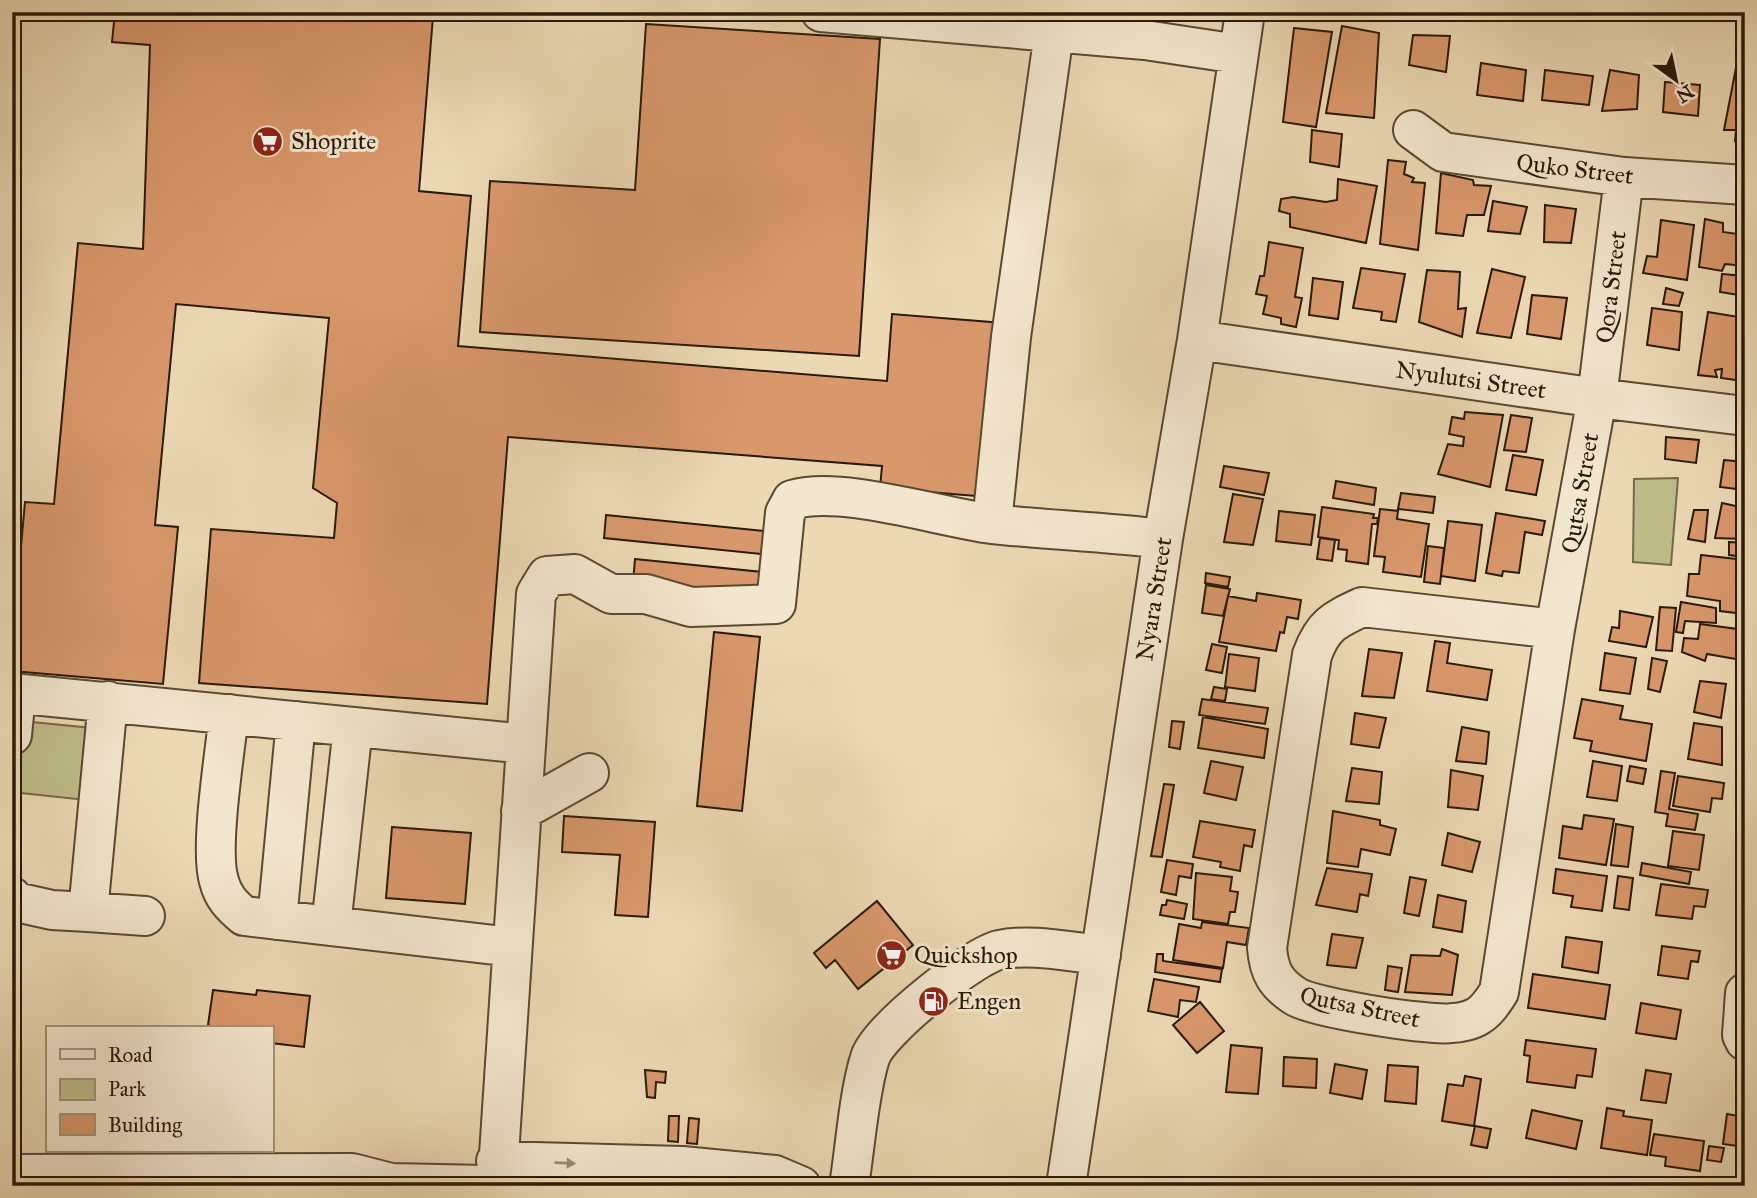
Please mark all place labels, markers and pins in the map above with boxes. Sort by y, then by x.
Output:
supermarket icon: Shoprite [251,124,285,158]
place label: Shoprite [291,126,376,156]
supermarket icon: Quickshop [874,938,908,972]
place label: Quickshop [914,940,1018,970]
fuel station icon: Engen [917,984,951,1018]
place label: Engen [957,986,1021,1016]

